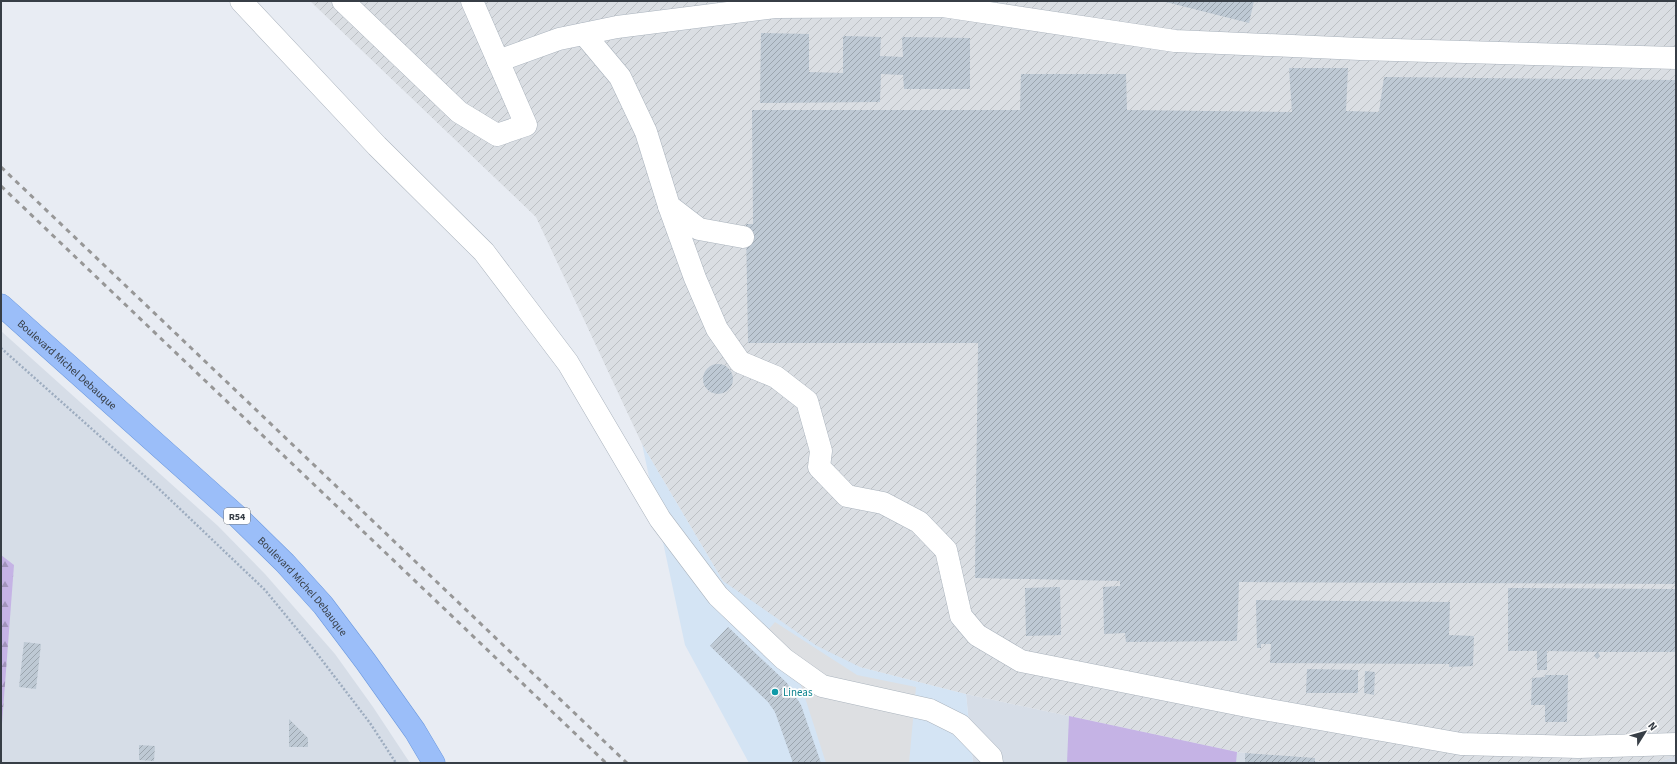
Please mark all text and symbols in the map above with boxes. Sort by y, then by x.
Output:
street label: Boulevard Michel Debauque [14,316,120,414]
road number: R54 [224,508,250,524]
street label: Boulevard Michel Debauque [254,533,351,640]
place label: Lineas [783,685,813,700]
marker: Lineas [770,687,780,697]
north arrow [1625,712,1665,752]
text: N [1644,719,1661,734]

